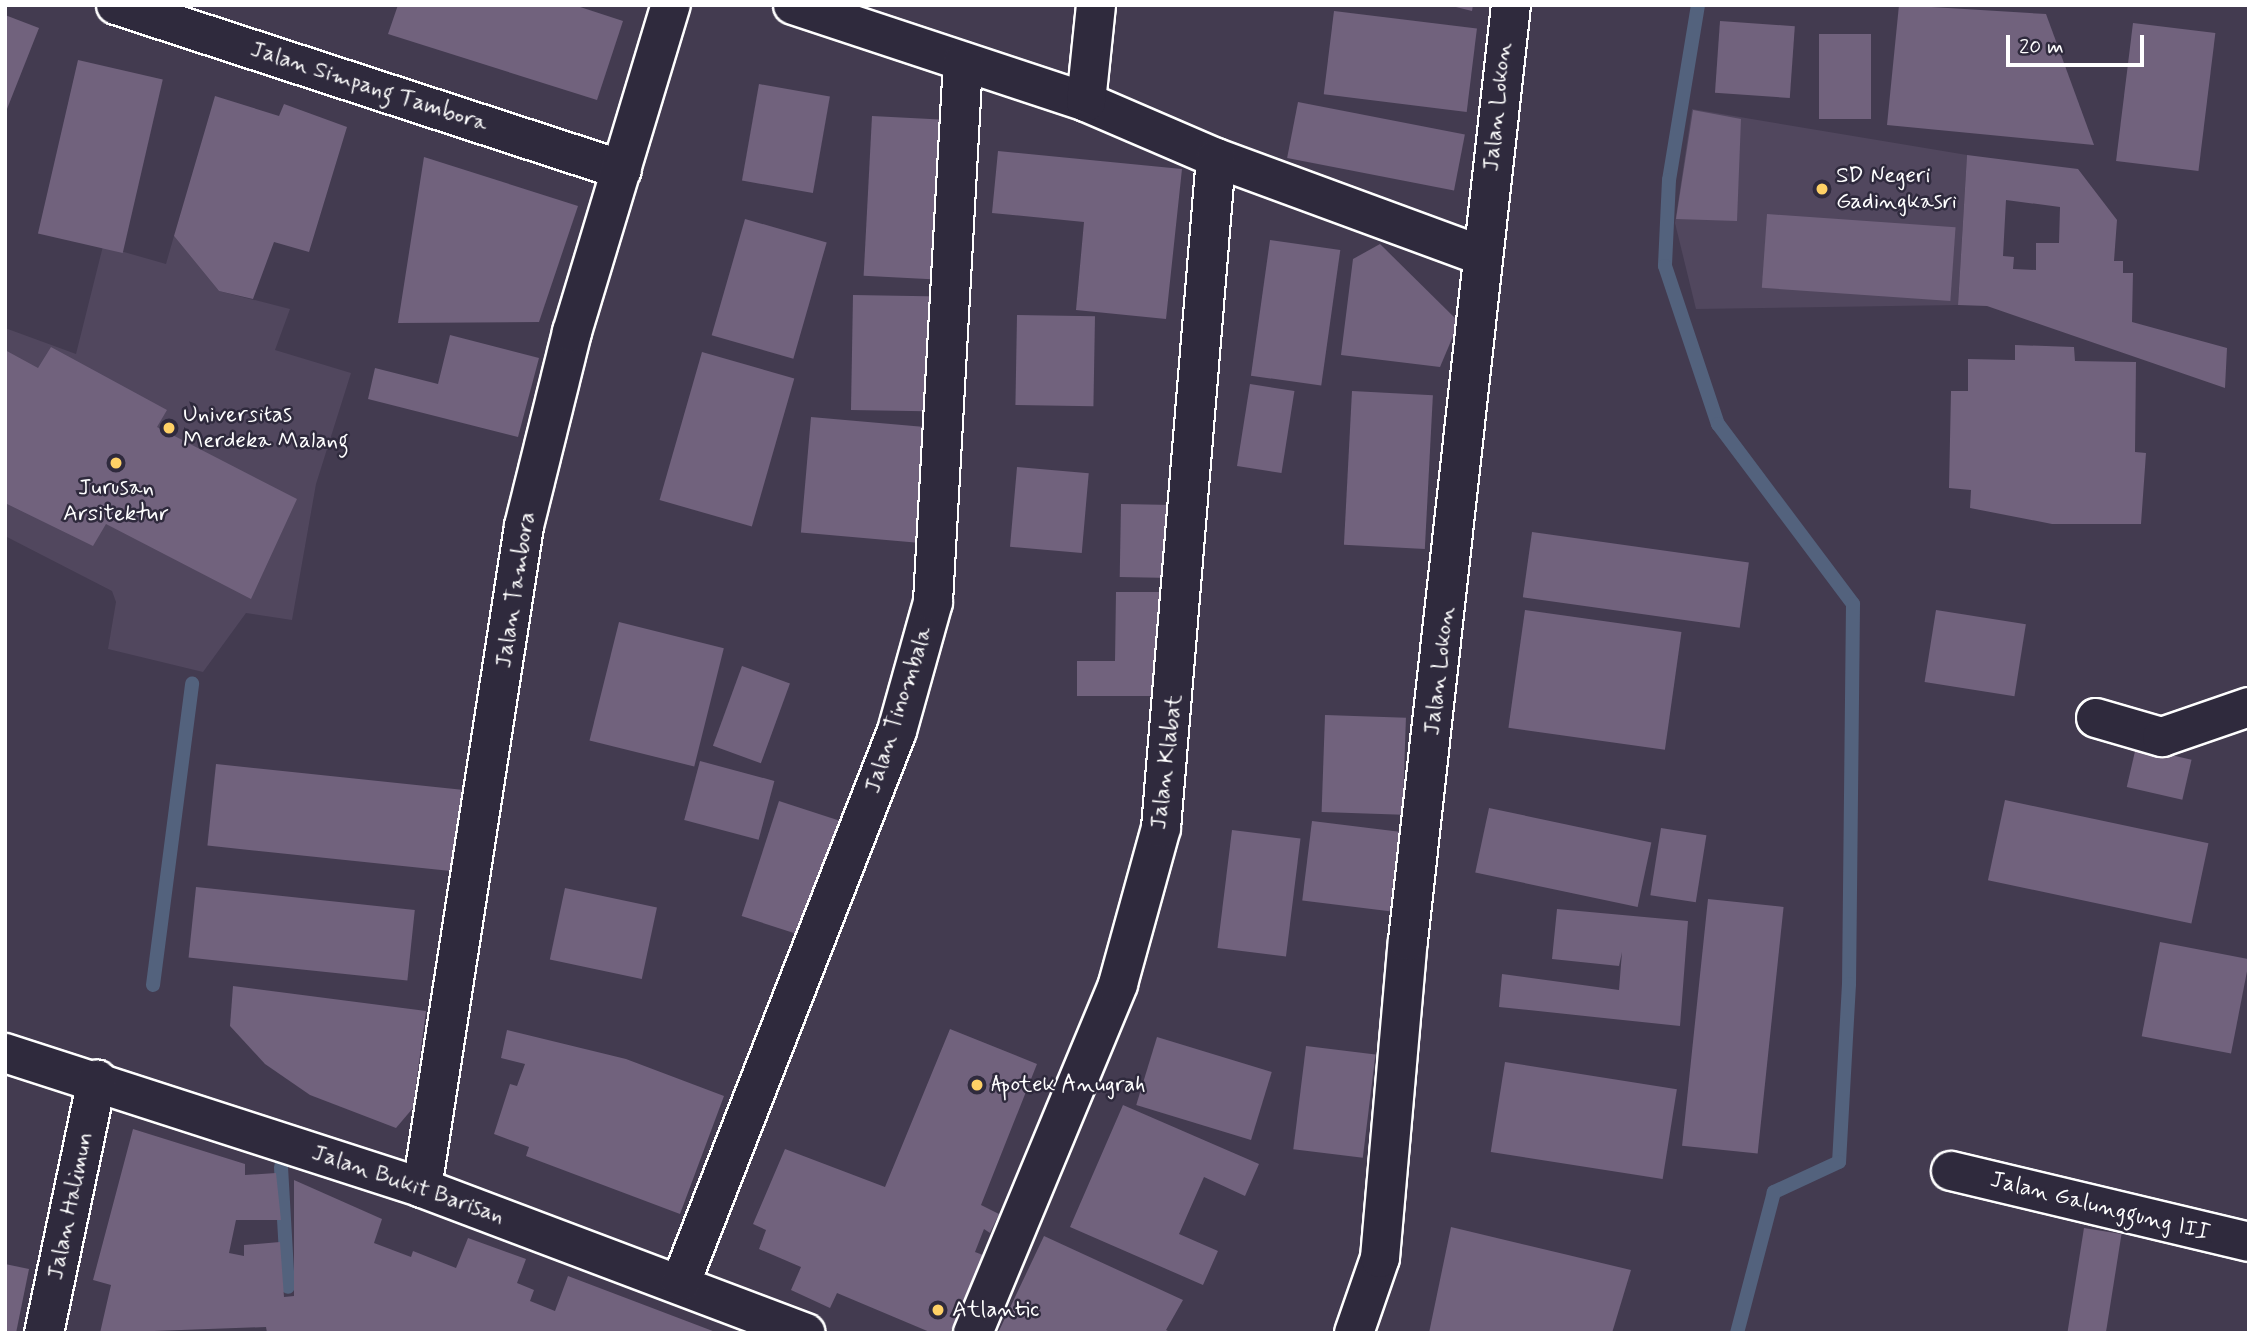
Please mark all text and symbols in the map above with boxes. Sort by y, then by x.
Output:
scale bar [2009,21,2147,65]
text: 20 m [2019,33,2064,61]
street label: Jalan Simpang Tambora [250,36,488,138]
street label: Jalan Lokon [1477,41,1519,173]
place label: SD Negeri Gadingkasri [1836,162,1957,216]
marker: SD Negeri Gadingkasri [1814,181,1830,197]
place label: Universitas Merdeka Malang [183,401,354,455]
marker: Universitas Merdeka Malang [161,420,177,436]
marker: Jurusan Arsitektur [108,455,124,471]
place label: Jurusan Arsitektur [63,474,169,528]
street label: Jalan Tambora [490,512,542,668]
street label: Jalan Lokon [1418,605,1462,737]
street label: Jalan Tinombala [859,624,939,796]
street label: Jalan Klabat [1145,693,1189,831]
place label: Apotek Anugrah [991,1071,1142,1099]
marker: Apotek Anugrah [969,1077,985,1093]
street label: Jalan Halimun [42,1130,100,1282]
street label: Jalan Bukit Barisan [308,1139,508,1231]
street label: Jalan Galunggung III [1988,1166,2212,1248]
place label: Atlantic [952,1296,1039,1324]
marker: Atlantic [930,1302,946,1318]

